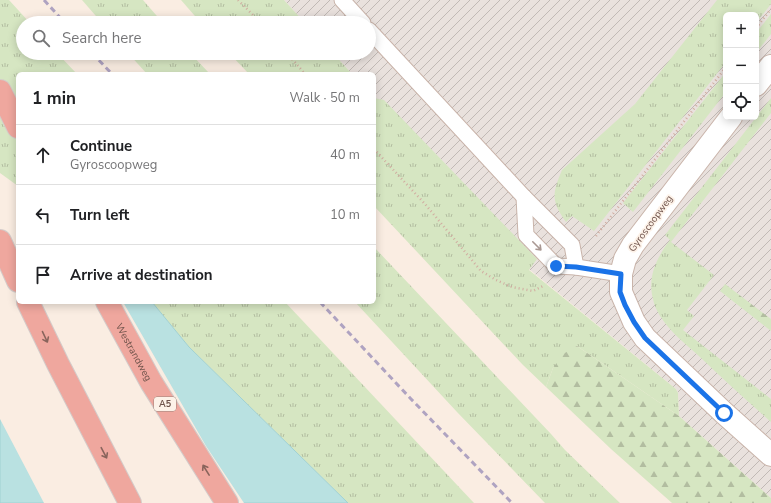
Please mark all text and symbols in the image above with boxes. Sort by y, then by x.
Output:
map controls [723,12,759,120]
button: + [723,12,759,48]
search box [16,16,376,60]
icon: search [30,27,52,49]
text: Search here [62,28,142,48]
button: − [723,48,759,84]
button: locate [723,84,759,120]
text: 1 min [32,87,76,110]
text: Walk · 50 m [289,89,360,107]
text: Continue [70,136,132,156]
icon: ahead [32,144,54,166]
text: 40 m [330,146,360,164]
text: Gyroscoopweg [70,156,157,174]
street label: Gyroscoopweg [625,192,676,255]
icon: left [32,204,54,226]
text: Turn left [70,205,129,225]
text: 10 m [330,206,360,224]
one-way arrow [532,241,542,251]
route end [547,257,565,275]
icon: arrive [32,264,54,286]
text: Arrive at destination [70,265,213,285]
street label: Westrandweg [112,321,155,384]
one-way arrow [42,331,49,343]
road number: A5 [154,397,176,411]
route start [715,404,733,422]
one-way arrow [101,447,108,459]
one-way arrow [202,464,210,476]

